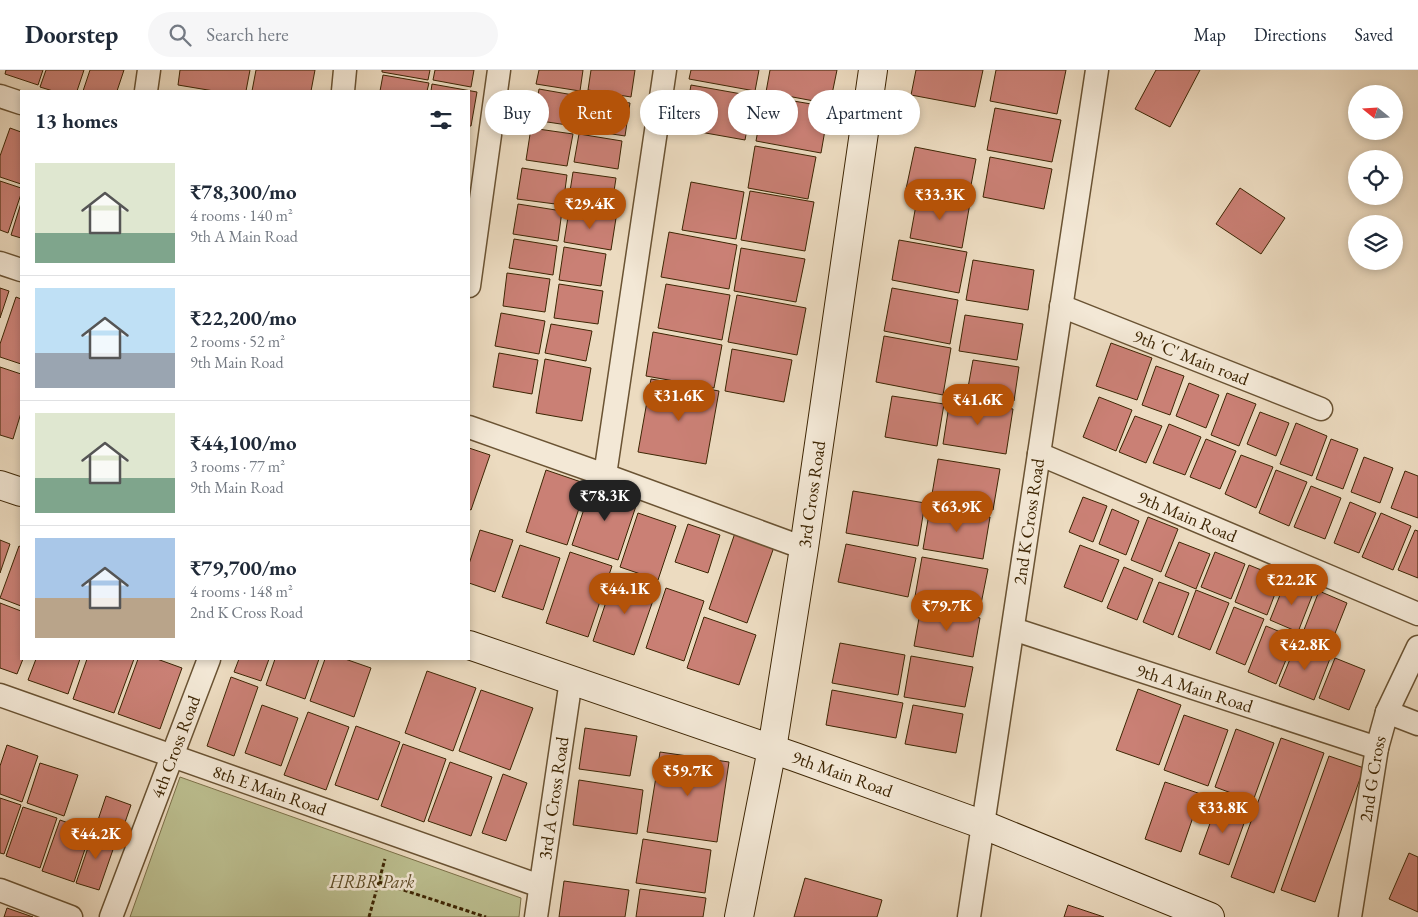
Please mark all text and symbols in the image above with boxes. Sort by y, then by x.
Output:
search box [148,12,498,57]
text: Doorstep [25,19,118,50]
icon: search [166,21,194,49]
text: Search here [206,22,289,47]
text: Map [1194,23,1226,46]
text: Directions [1254,23,1326,46]
text: Saved [1354,23,1393,46]
north arrow [1348,85,1402,140]
map controls [1348,85,1403,270]
chip: Buy [485,90,549,135]
chip: Rent [559,90,630,135]
chip: Filters [640,90,718,135]
chip: New [728,90,798,135]
chip: Apartment [808,90,920,135]
icon: filters [427,106,455,134]
text: 13 homes [35,107,118,134]
button: locate [1348,150,1403,205]
text: ₹78,300/mo [190,178,297,205]
pin: ₹33.3K [899,178,981,221]
icon: home [75,183,135,243]
text: ₹33.3K [915,184,965,205]
pin: ₹29.4K [549,188,631,230]
text: ₹29.4K [565,193,615,214]
text: 4 rooms · 140 m² [190,205,293,226]
button: layers [1348,215,1403,270]
text: 9th A Main Road [190,226,298,247]
text: ₹22,200/mo [190,304,297,331]
icon: home [75,308,135,368]
street label: 9th 'C' Main road [1130,324,1253,391]
text: 2 rooms · 52 m² [190,331,285,352]
text: 9th Main Road [190,352,284,373]
pin: ₹31.6K [638,380,720,422]
pin: ₹41.6K [937,384,1019,426]
text: ₹31.6K [654,385,704,406]
text: ₹41.6K [953,389,1003,410]
text: ₹44,100/mo [190,429,297,456]
icon: home [75,433,135,493]
street label: 3rd Cross Road [792,438,830,549]
text: 3 rooms · 77 m² [190,456,285,477]
street label: 2nd K Cross Road [1007,456,1049,586]
text: 9th Main Road [190,477,284,498]
pin: ₹78.3K [564,480,646,522]
text: ₹78.3K [580,485,630,506]
street label: 9th Main Road [1134,485,1241,548]
pin: ₹63.9K [916,490,998,533]
text: ₹63.9K [932,496,982,517]
text: ₹79,700/mo [190,554,297,581]
icon: home [75,558,135,618]
pin: ₹22.2K [1251,564,1333,606]
text: ₹22.2K [1267,569,1317,590]
pin: ₹44.1K [584,572,666,615]
text: ₹44.1K [600,578,650,599]
text: 4 rooms · 148 m² [190,581,293,602]
pin: ₹79.7K [906,590,988,632]
text: ₹79.7K [922,595,972,616]
text: 2nd K Cross Road [190,602,303,623]
pin: ₹42.8K [1264,628,1346,671]
text: ₹42.8K [1280,634,1330,655]
street label: 9th A Main Road [1133,658,1257,718]
street label: 4th Cross Road [145,691,205,801]
street label: 2nd G Cross [1353,733,1391,823]
street label: 3rd A Cross Road [533,734,574,861]
street label: 9th Main Road [789,745,897,803]
pin: ₹59.7K [647,754,729,797]
street label: 8th E Main Road [210,759,331,821]
text: ₹59.7K [663,760,713,781]
pin: ₹33.8K [1182,792,1264,834]
text: ₹33.8K [1198,797,1248,818]
pin: ₹44.2K [55,818,137,860]
text: ₹44.2K [71,823,121,844]
park label: HRBR Park [328,870,415,893]

